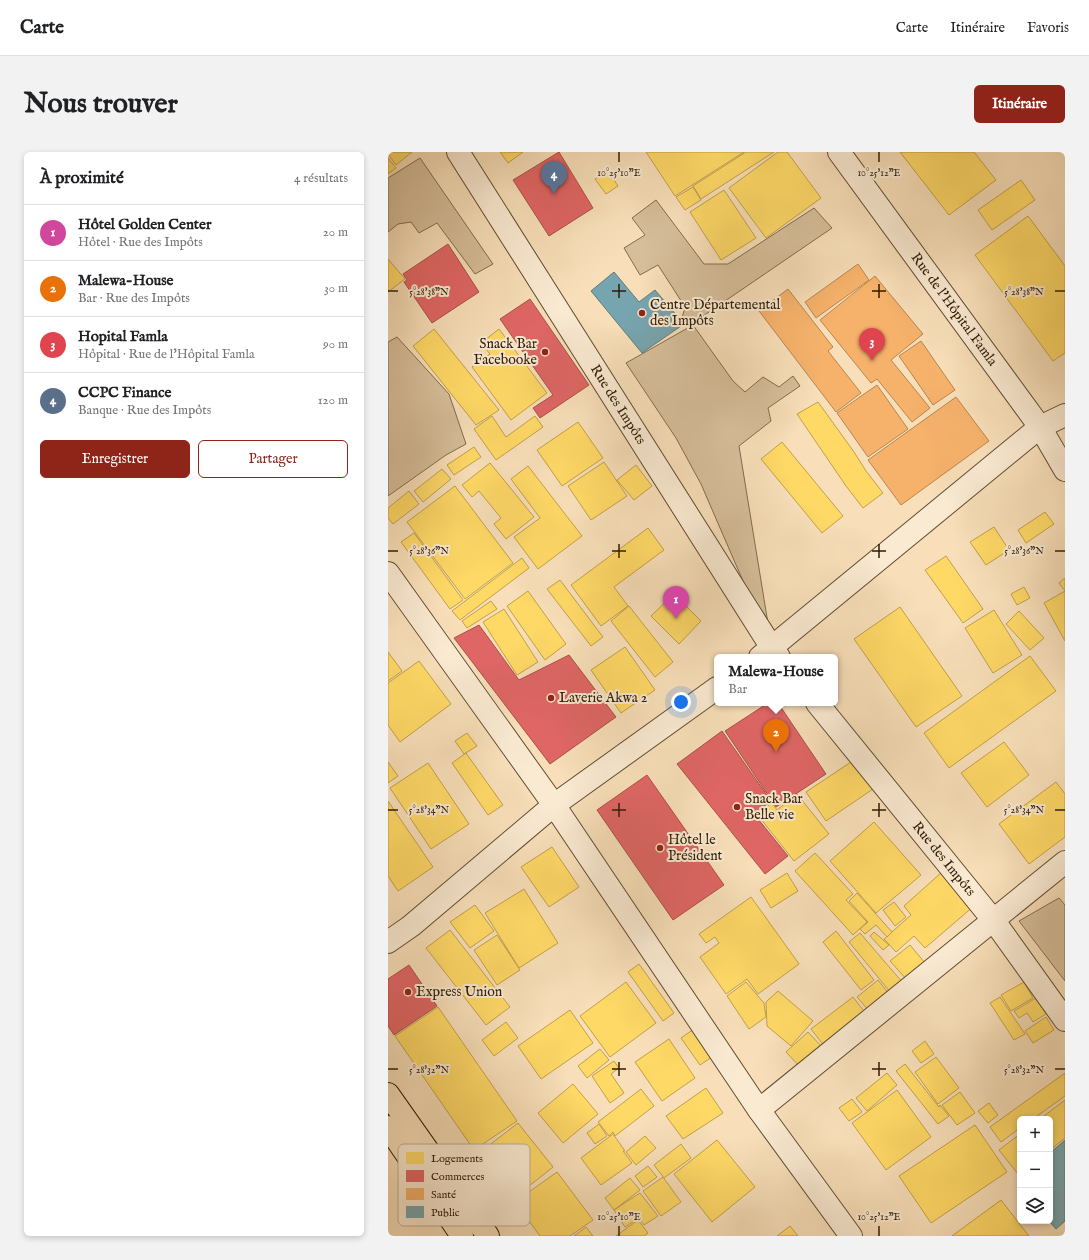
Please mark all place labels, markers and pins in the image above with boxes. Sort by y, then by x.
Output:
pin: 4 [541,161,567,194]
place label: Centre Départemental des Impôts [650,296,780,330]
marker: Centre Départemental des Impôts [637,308,647,318]
pin: 3 [859,328,885,361]
place label: Snack Bar Facebooke [473,335,538,369]
marker: Snack Bar Facebooke [540,347,550,357]
pin: 1 [663,586,689,619]
place label: Laverie Akwa 2 [559,689,648,707]
marker: Laverie Akwa 2 [546,693,556,703]
pin: 2 [763,719,789,752]
place label: Snack Bar Belle vie [745,790,803,824]
marker: Snack Bar Belle vie [732,802,742,812]
place label: Hôtel le Président [668,831,723,865]
marker: Hôtel le Président [655,843,665,853]
place label: Express Union [416,983,503,1001]
marker: Express Union [403,987,413,997]

